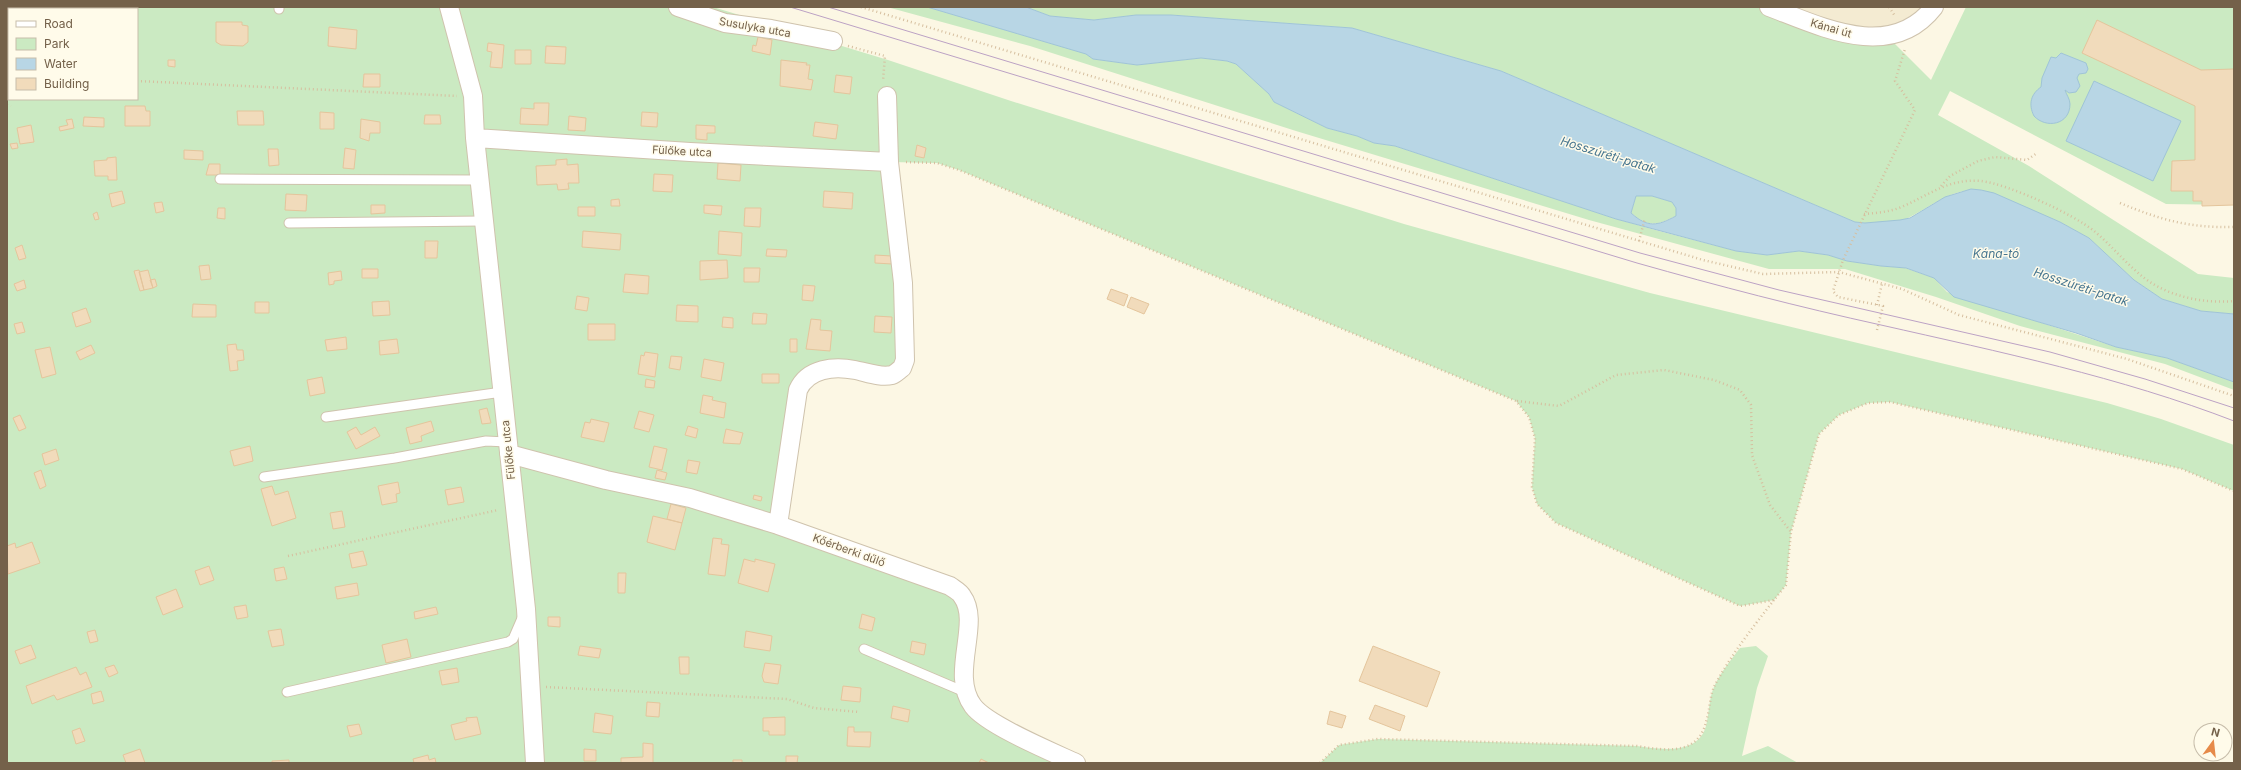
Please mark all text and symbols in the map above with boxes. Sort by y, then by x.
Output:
legend [8,8,138,100]
street label: Susulyka utca [718,14,792,40]
street label: Kánai út [1809,15,1854,41]
text: Road [44,16,73,31]
text: Park [44,36,70,51]
text: Water [44,56,78,71]
text: Building [44,76,89,91]
water label: Hosszúréti-patak [1559,133,1658,176]
street label: Fülőke utca [652,142,712,160]
water label: Kána-tó [1973,246,2019,261]
water label: Hosszúréti-patak [2032,264,2131,309]
street label: Fülőke utca [498,420,518,480]
street label: Kőérberki dűlő [811,530,887,570]
north arrow [2193,722,2233,762]
text: N [2210,724,2221,740]

